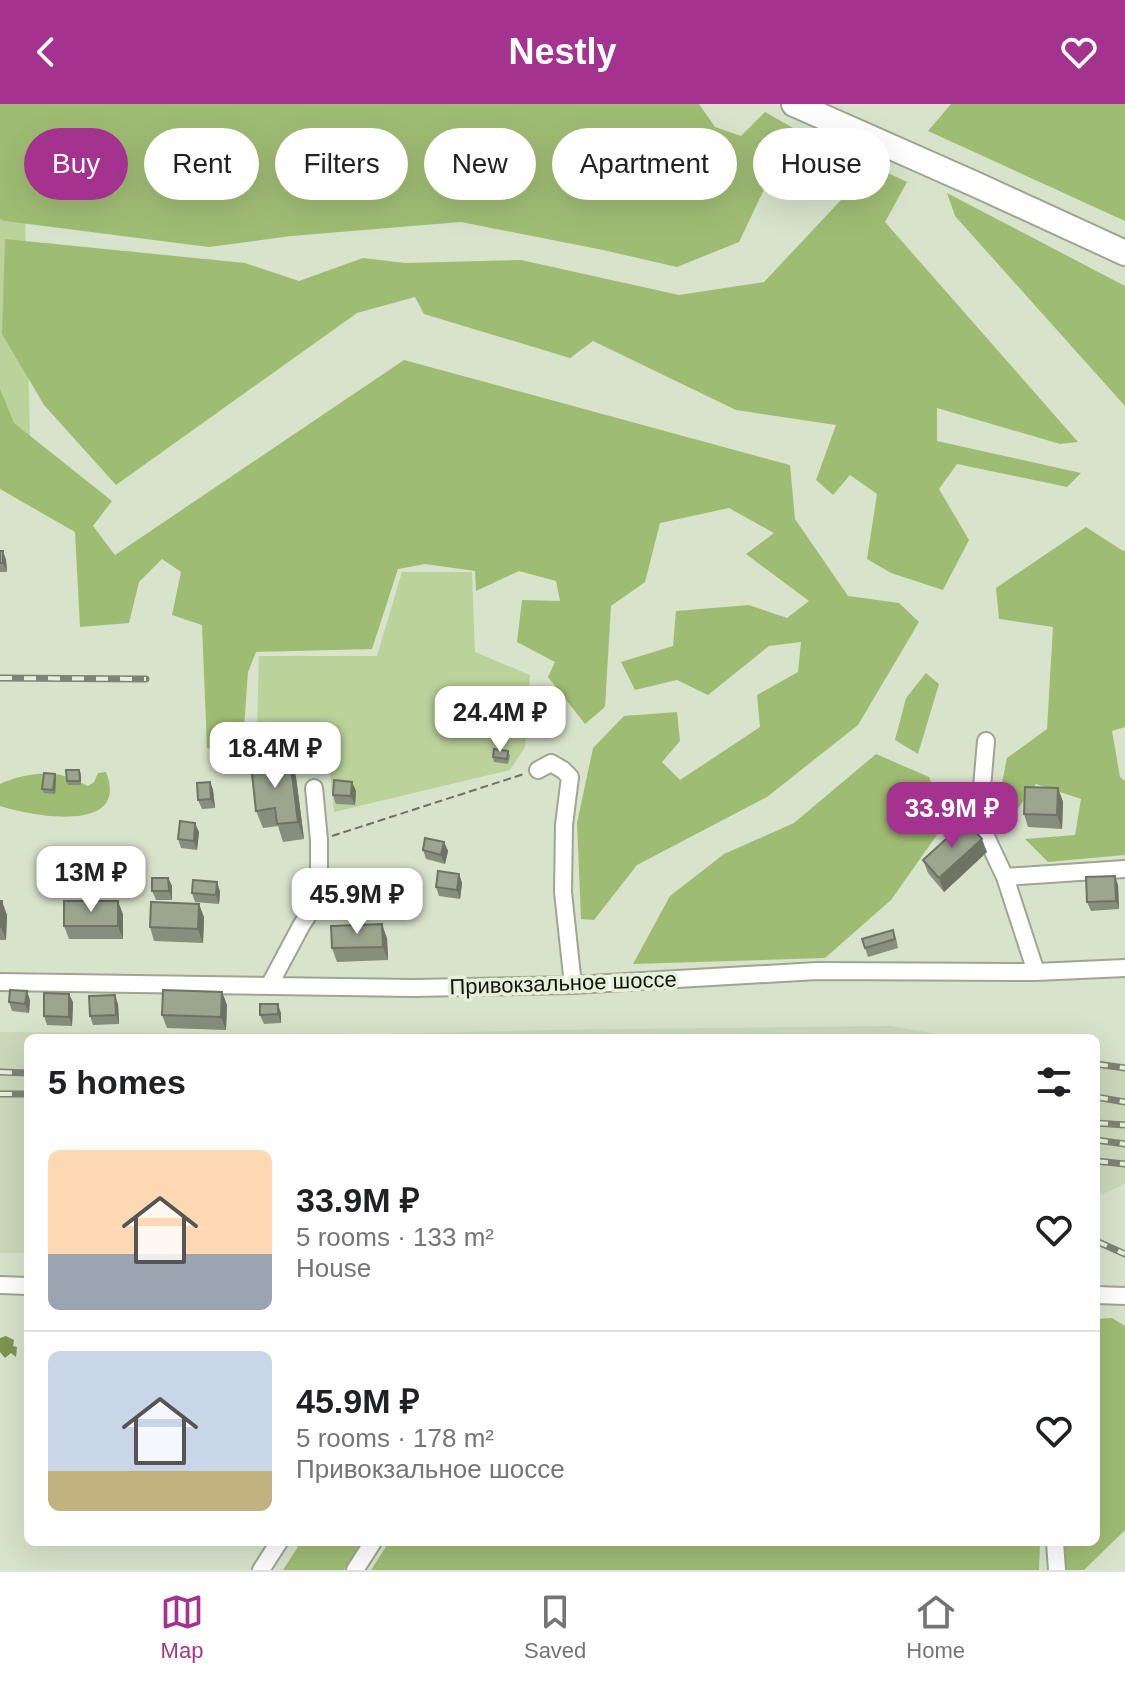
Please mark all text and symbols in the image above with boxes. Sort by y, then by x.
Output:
icon: back [24,30,68,74]
icon: heart [1057,30,1101,74]
text: Nestly [508,31,617,72]
chip: Buy [24,128,128,200]
chip: Rent [144,128,259,200]
chip: Filters [275,128,408,200]
chip: New [424,128,536,200]
chip: Apartment [552,128,737,200]
chip: House [753,128,890,200]
pin: 24.4M ₽ [426,686,574,754]
text: 24.4M ₽ [453,697,547,727]
pin: 18.4M ₽ [201,722,349,790]
text: 18.4M ₽ [228,733,322,763]
pin: 33.9M ₽ [878,782,1026,850]
text: 33.9M ₽ [905,793,999,823]
pin: 13M ₽ [35,846,147,914]
text: 13M ₽ [55,857,127,887]
pin: 45.9M ₽ [283,868,431,936]
text: 45.9M ₽ [310,879,404,909]
street label: Привокзальное шоссе [449,967,677,999]
icon: filters [1032,1060,1076,1104]
text: 5 homes [48,1063,186,1101]
text: 33.9M ₽ [296,1181,420,1219]
icon: home [112,1182,208,1278]
icon: heart [1032,1208,1076,1252]
text: 5 rooms · 133 m² [296,1222,494,1252]
text: House [296,1253,371,1283]
text: 45.9M ₽ [296,1382,420,1420]
icon: home [112,1383,208,1479]
icon: heart [1032,1409,1076,1453]
text: 5 rooms · 178 m² [296,1423,494,1453]
text: Привокзальное шоссе [296,1454,565,1484]
tab: Map [160,1590,204,1664]
tab: Saved [524,1590,586,1664]
tab: Home [906,1590,965,1664]

